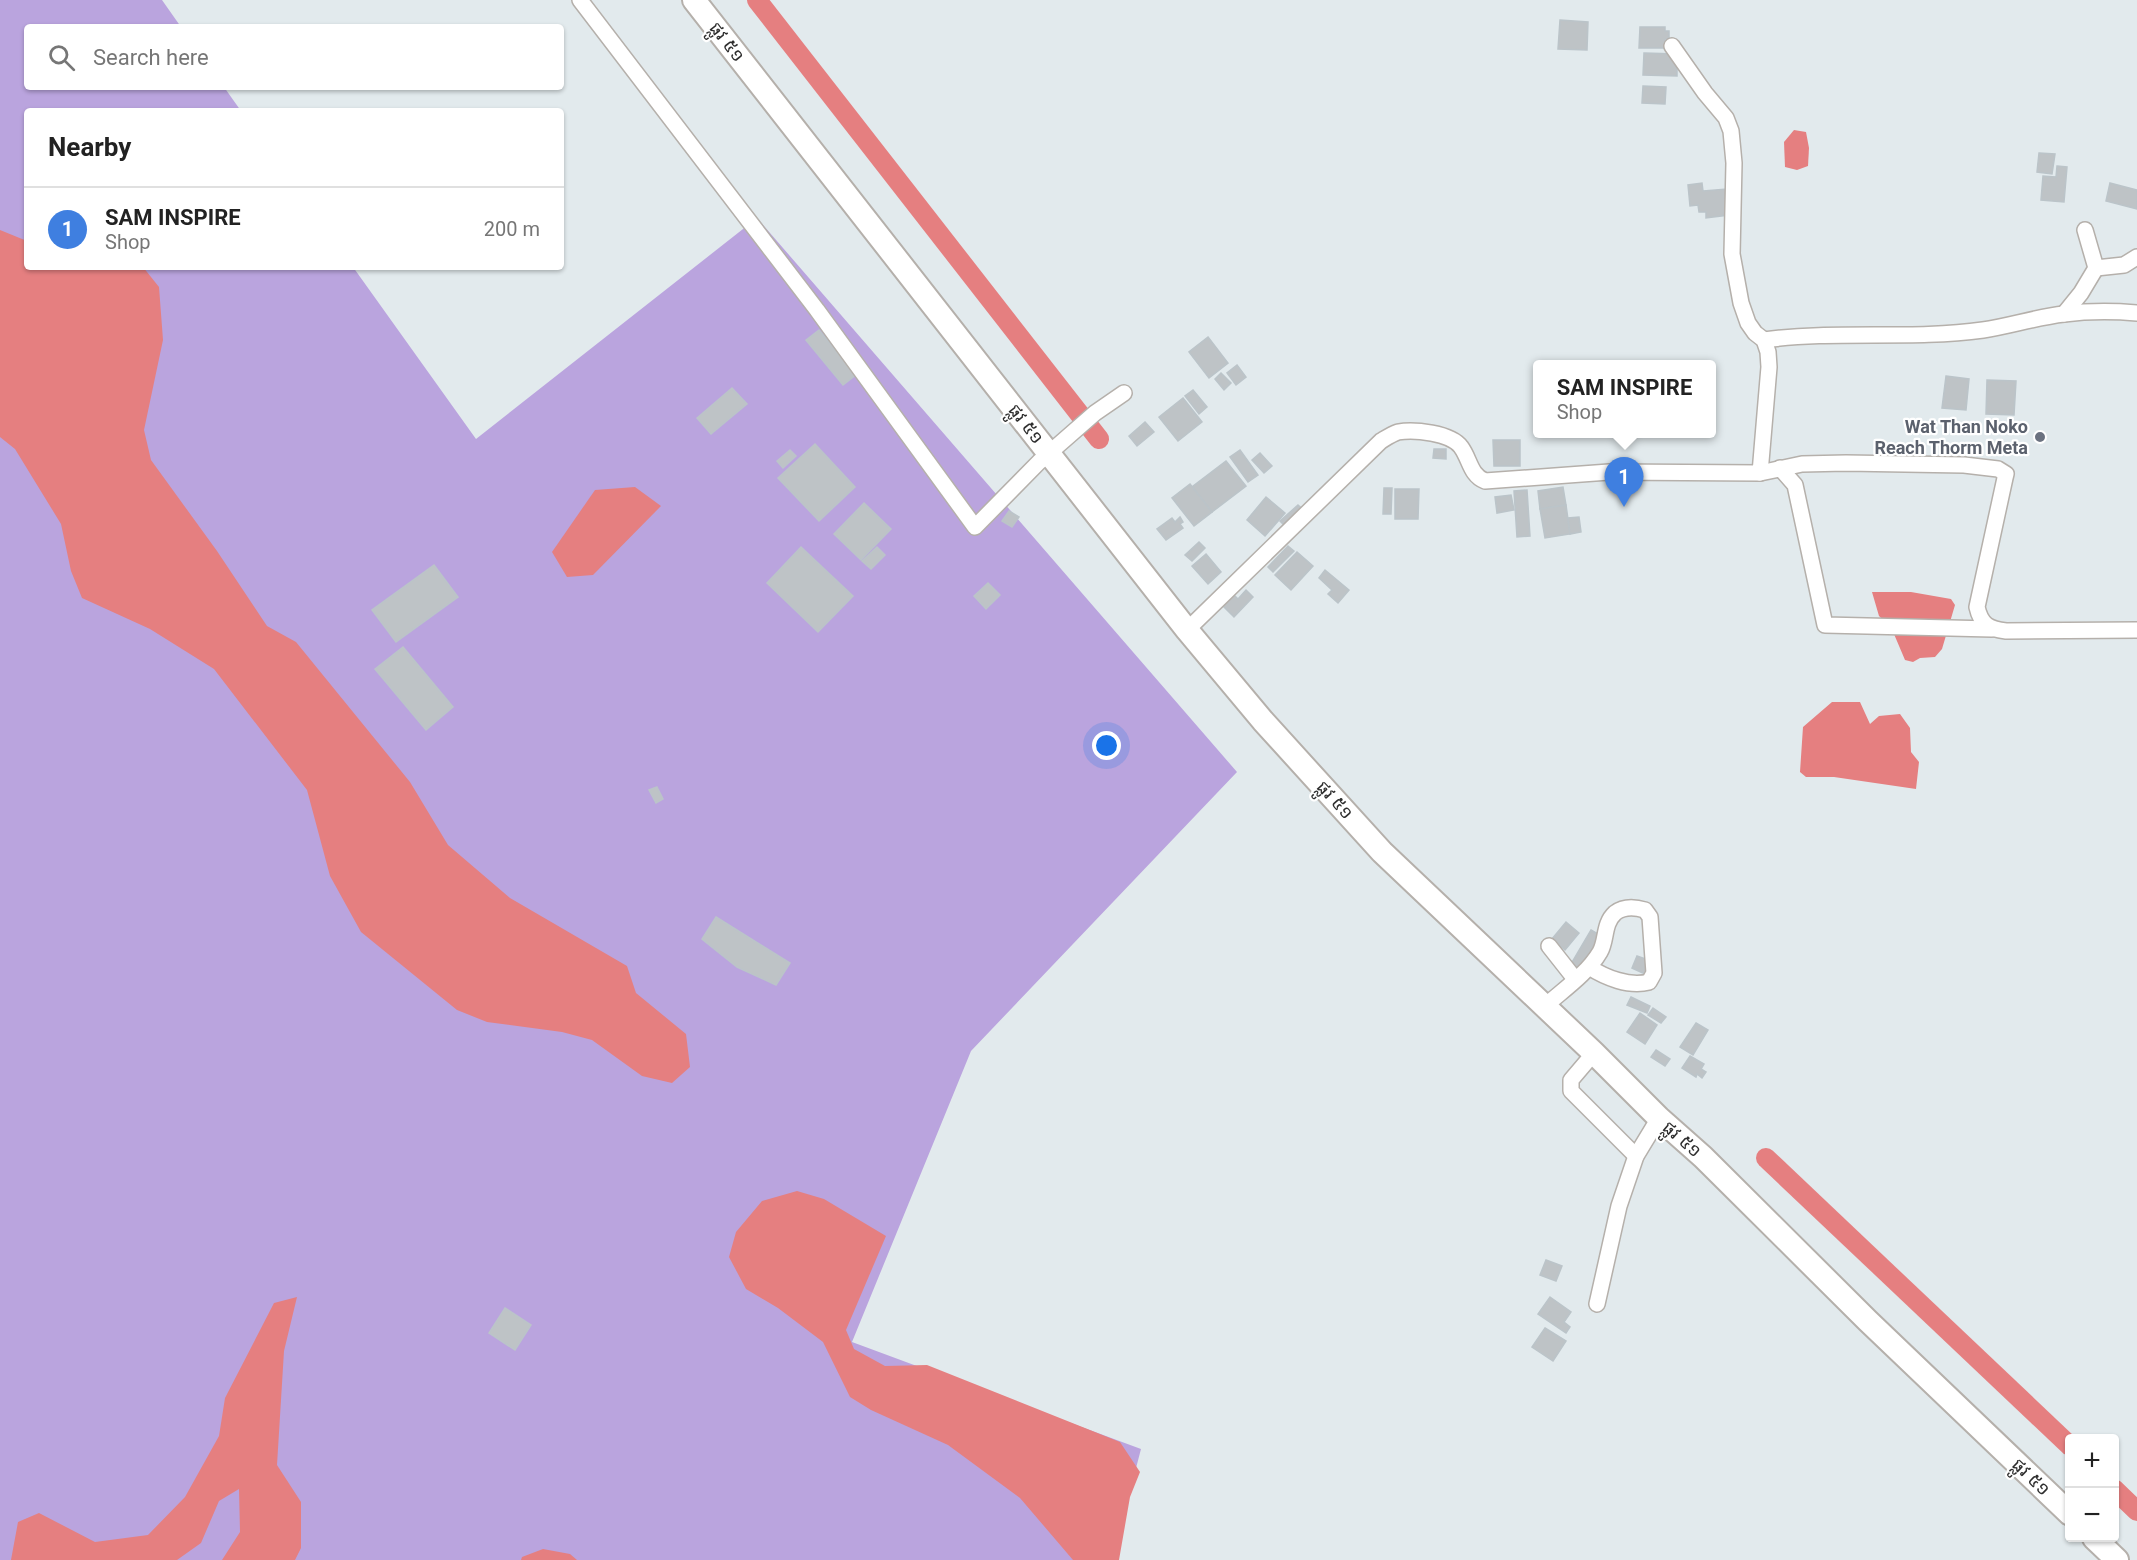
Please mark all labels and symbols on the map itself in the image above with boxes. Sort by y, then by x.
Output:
street label: ផ្លូវ ៥១ [700,18,749,70]
street label: ផ្លូវ ៥១ [999,400,1048,452]
place label: Wat Than Noko Reach Thorm Meta [1874,416,2028,458]
marker: Wat Than Noko Reach Thorm Meta [2033,430,2047,444]
pin: 1 [1604,458,1644,507]
your location [1092,731,1121,760]
street label: ផ្លូវ ៥១ [1308,776,1358,828]
street label: ផ្លូវ ៥១ [1654,1116,1706,1166]
street label: ផ្លូវ ៥១ [2004,1454,2055,1504]

